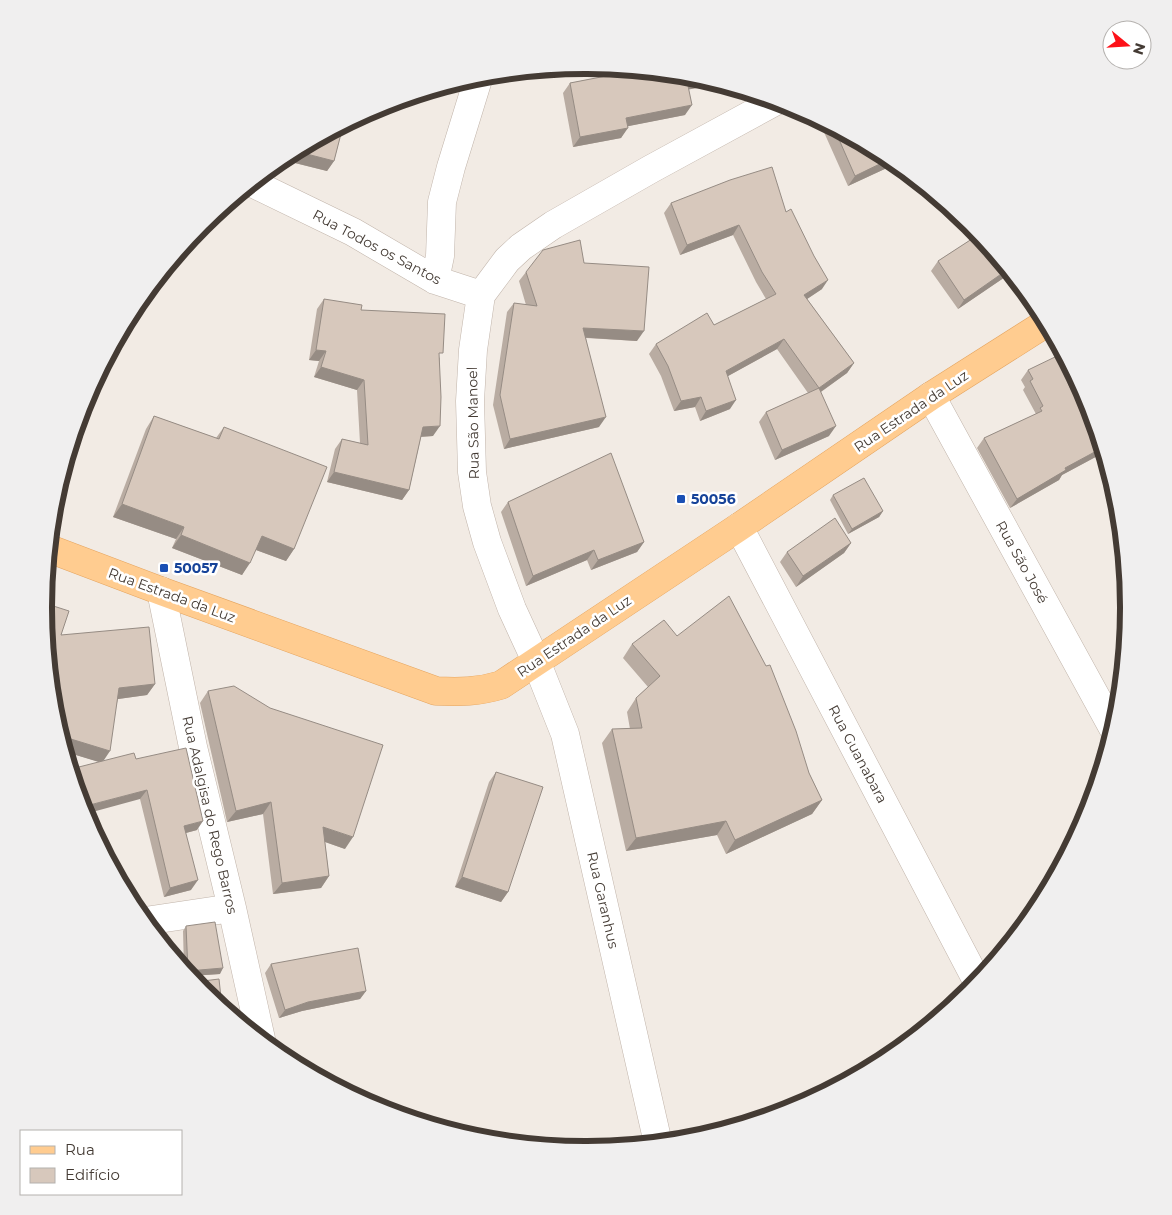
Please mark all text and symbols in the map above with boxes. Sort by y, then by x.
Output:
north arrow [1102,20,1152,70]
text: N [1129,41,1150,57]
street label: Rua Todos os Santos [310,206,444,289]
street label: Rua São Manoel [463,366,483,480]
street label: Rua Estrada da Luz [850,366,972,456]
place label: 50056 [691,490,736,508]
marker: 50056 [675,493,687,505]
street label: Rua São José [992,517,1052,607]
place label: 50057 [174,559,219,577]
marker: 50057 [158,562,170,574]
street label: Rua Estrada da Luz [106,564,238,626]
street label: Rua Estrada da Luz [513,591,635,681]
street label: Rua Guanabara [825,702,891,806]
street label: Rua Adalgisa do Rego Barros [178,714,242,916]
street label: Rua Garanhus [583,850,623,950]
legend [20,1130,182,1195]
text: Rua [65,1140,95,1159]
text: Edifício [65,1165,120,1184]

